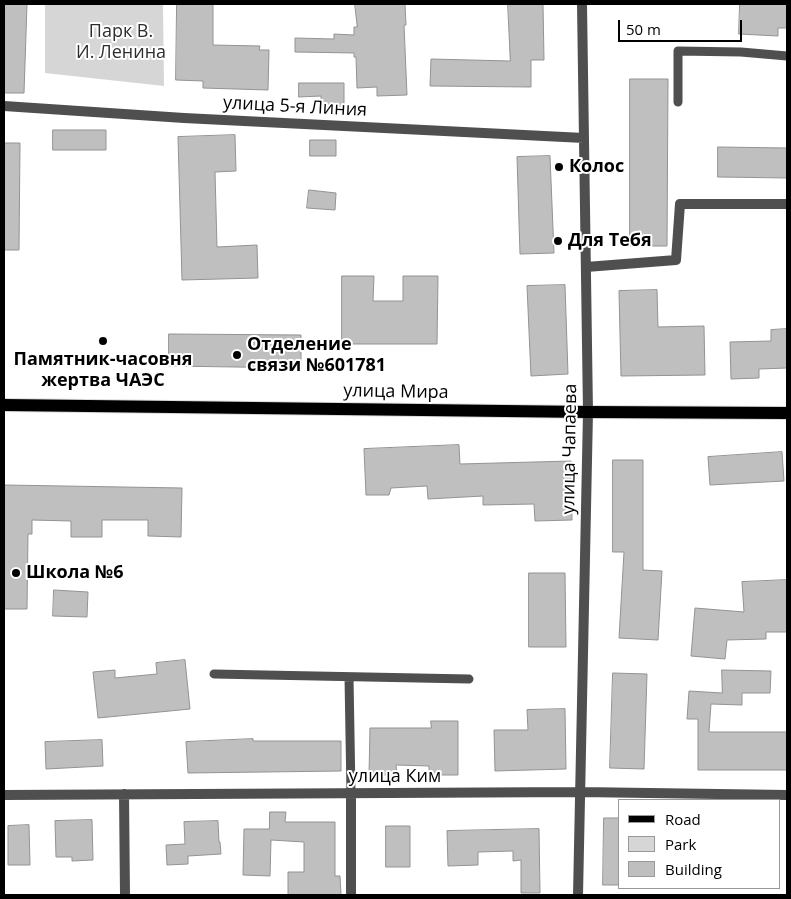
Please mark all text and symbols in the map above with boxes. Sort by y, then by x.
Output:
scale bar [621,10,745,42]
text: 50 m [626,19,661,39]
park label: Парк В. И. Ленина [76,21,166,64]
street label: улица 5-я Линия [222,92,368,122]
place label: Колос [569,156,624,178]
marker: Колос [553,161,565,173]
place label: Для Тебя [568,230,652,252]
marker: Для Тебя [552,235,564,247]
place label: Отделение связи №601781 [247,334,386,376]
marker: Памятник-часовня жертва ЧАЭС [97,335,109,347]
place label: Памятник-часовня жертва ЧАЭС [14,349,192,392]
marker: Отделение связи №601781 [231,349,243,361]
street label: улица Мира [343,380,449,404]
street label: улица Чапаева [558,383,582,515]
place label: Школа №6 [26,562,124,584]
marker: Школа №6 [10,567,22,579]
street label: улица Ким [349,766,441,788]
legend [618,799,781,889]
text: Road [665,809,701,829]
text: Park [665,834,696,854]
text: Building [665,859,722,879]

